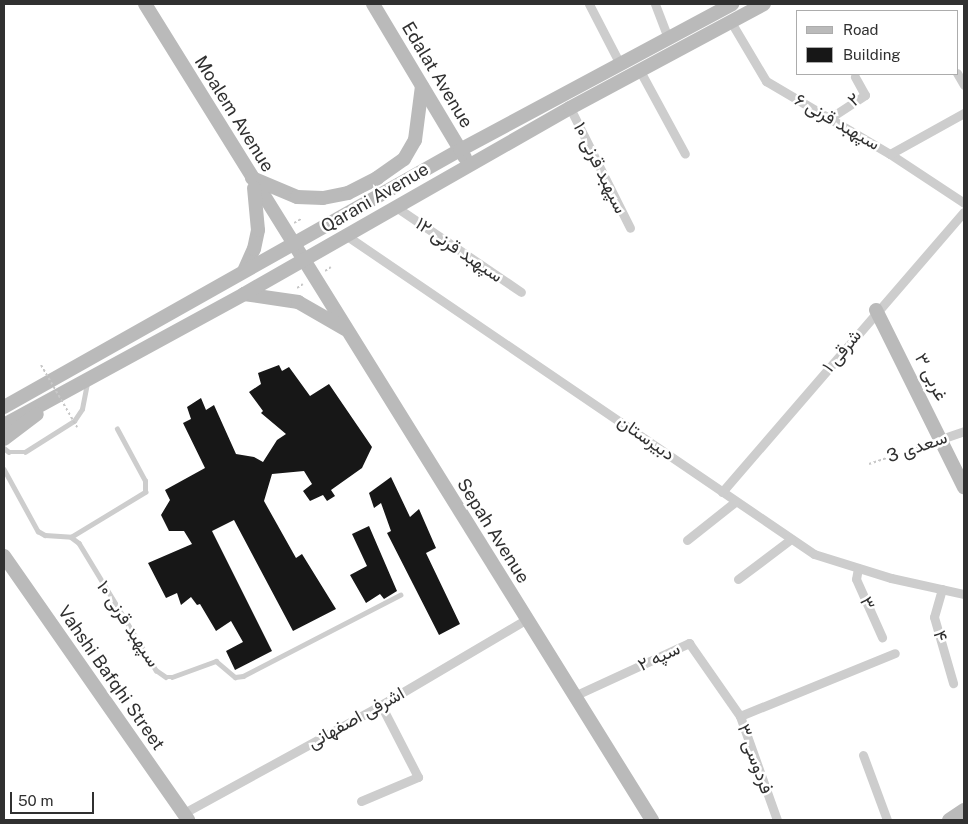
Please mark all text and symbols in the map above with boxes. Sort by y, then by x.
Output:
legend [796,10,958,75]
street label: Edalat Avenue [397,18,477,132]
text: Road [843,21,879,38]
text: Building [843,46,901,63]
street label: Moalem Avenue [190,52,278,176]
street label: سپهبد قرنی ۶ [791,89,883,155]
street label: ۲ [843,89,865,111]
street label: سپهبد قرنی ۱۰ [569,119,631,217]
street label: Qarani Avenue [317,158,433,238]
street label: سپهبد قرنی ۱۲ [411,213,507,287]
street label: شرقی ۱ [818,325,866,377]
street label: ۳ غربی [910,349,952,405]
street label: دبیرستان [613,411,679,465]
street label: سعدی 3 [884,427,950,467]
street label: Sepah Avenue [452,475,534,587]
street label: سپهبد قرنی ۱۰ [92,577,164,671]
street label: ۳ [855,593,879,613]
street label: Vahshi Bafqhi Street [53,602,169,754]
street label: ۴ [928,628,952,644]
street label: سپه ۲ [635,638,683,676]
street label: اشرفی اصفهانی [304,683,408,753]
street label: فردوسی ۳ [732,721,778,797]
scale bar [12,782,96,814]
text: 50 m [18,792,53,809]

